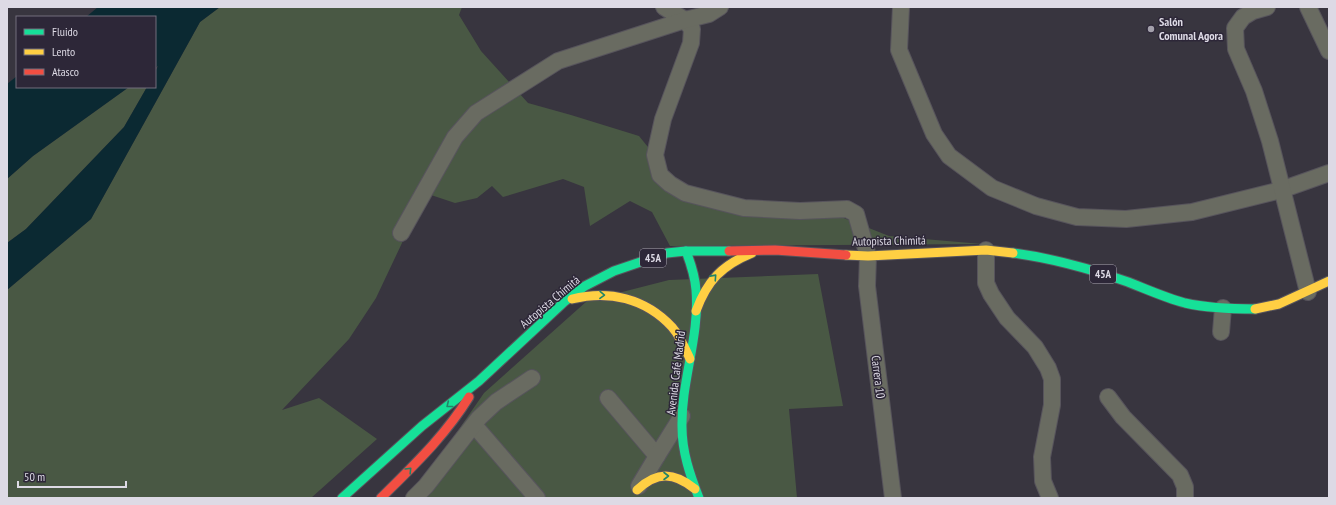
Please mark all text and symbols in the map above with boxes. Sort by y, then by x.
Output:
place label: Salón Comunal Agora [1159,14,1223,43]
legend [16,16,156,88]
text: Fluido [52,24,78,39]
marker: Salón Comunal Agora [1146,24,1156,34]
text: Lento [52,44,75,59]
text: Atasco [52,64,79,79]
street label: Autopista Chimitá [852,232,926,249]
road number: 45A [640,249,666,267]
road number: 45A [1090,265,1116,283]
street label: Autopista Chimitá [517,272,583,331]
one-way arrow [710,275,717,282]
one-way arrow [599,291,605,299]
street label: Avenida Café Madrid [663,330,688,416]
street label: Carrera 10 [868,355,889,399]
one-way arrow [446,400,453,407]
scale bar [18,463,126,489]
one-way arrow [404,468,411,475]
text: 50 m [24,469,45,484]
one-way arrow [663,472,669,480]

